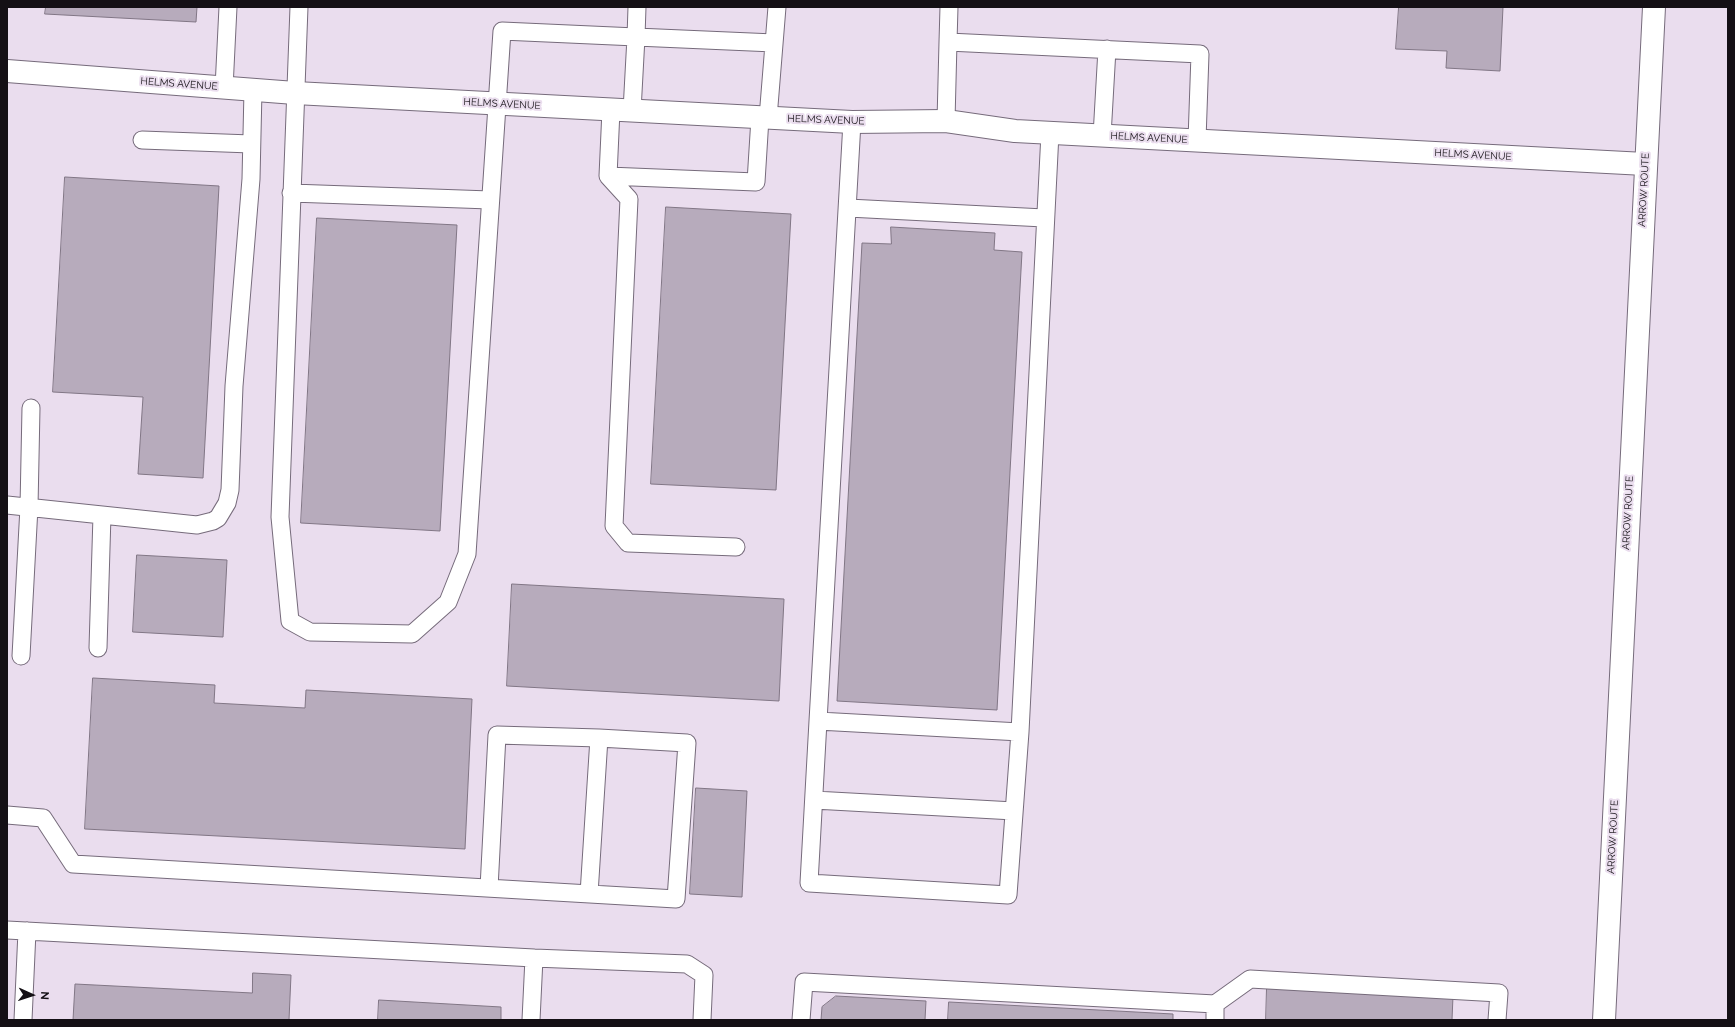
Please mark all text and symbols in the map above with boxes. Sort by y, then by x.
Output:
street label: HELMS AVENUE [140,75,218,93]
street label: HELMS AVENUE [463,96,541,112]
street label: HELMS AVENUE [787,113,865,127]
street label: HELMS AVENUE [1110,130,1188,146]
street label: HELMS AVENUE [1434,147,1512,163]
street label: ARROW ROUTE [1636,153,1652,227]
street label: ARROW ROUTE [1620,476,1636,550]
street label: ARROW ROUTE [1605,800,1621,874]
north arrow [12,975,52,1015]
text: N [38,991,51,1000]

